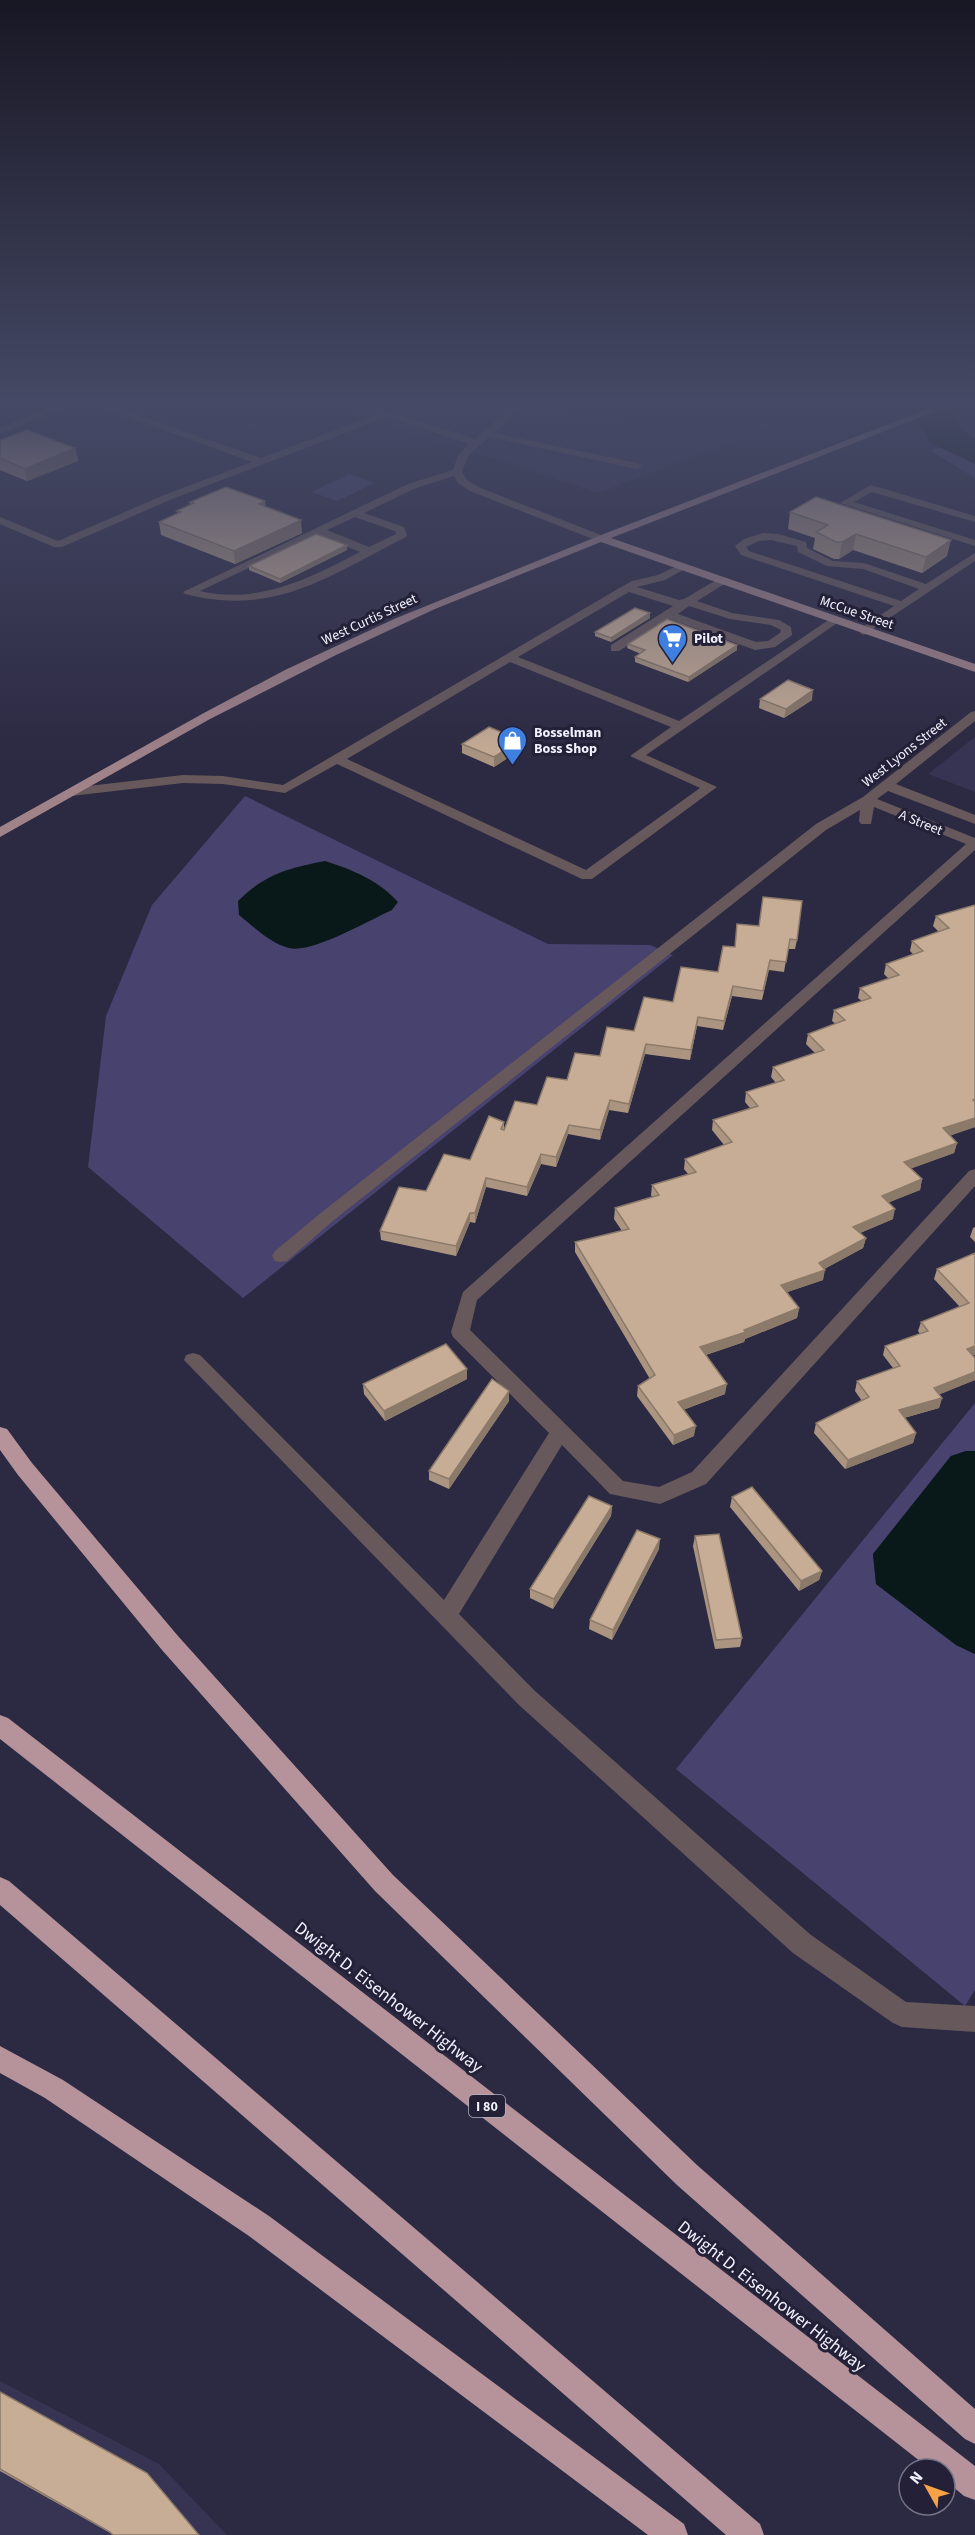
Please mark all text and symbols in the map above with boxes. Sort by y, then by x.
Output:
street label: West Curtis Street [318,589,421,651]
street label: McCue Street [817,591,897,635]
supermarket icon: Pilot [657,622,689,664]
place label: Pilot [694,629,724,649]
street label: West Lyons Street [858,713,952,792]
place label: Bosselman Boss Shop [534,723,601,759]
shop icon: Bosselman Boss Shop [497,724,529,766]
street label: A Street [896,805,946,841]
street label: Dwight D. Eisenhower Highway [289,1916,489,2079]
road number: I 80 [469,2095,505,2117]
street label: Dwight D. Eisenhower Highway [672,2215,872,2378]
north arrow [897,2457,957,2517]
text: N [904,2467,928,2489]

